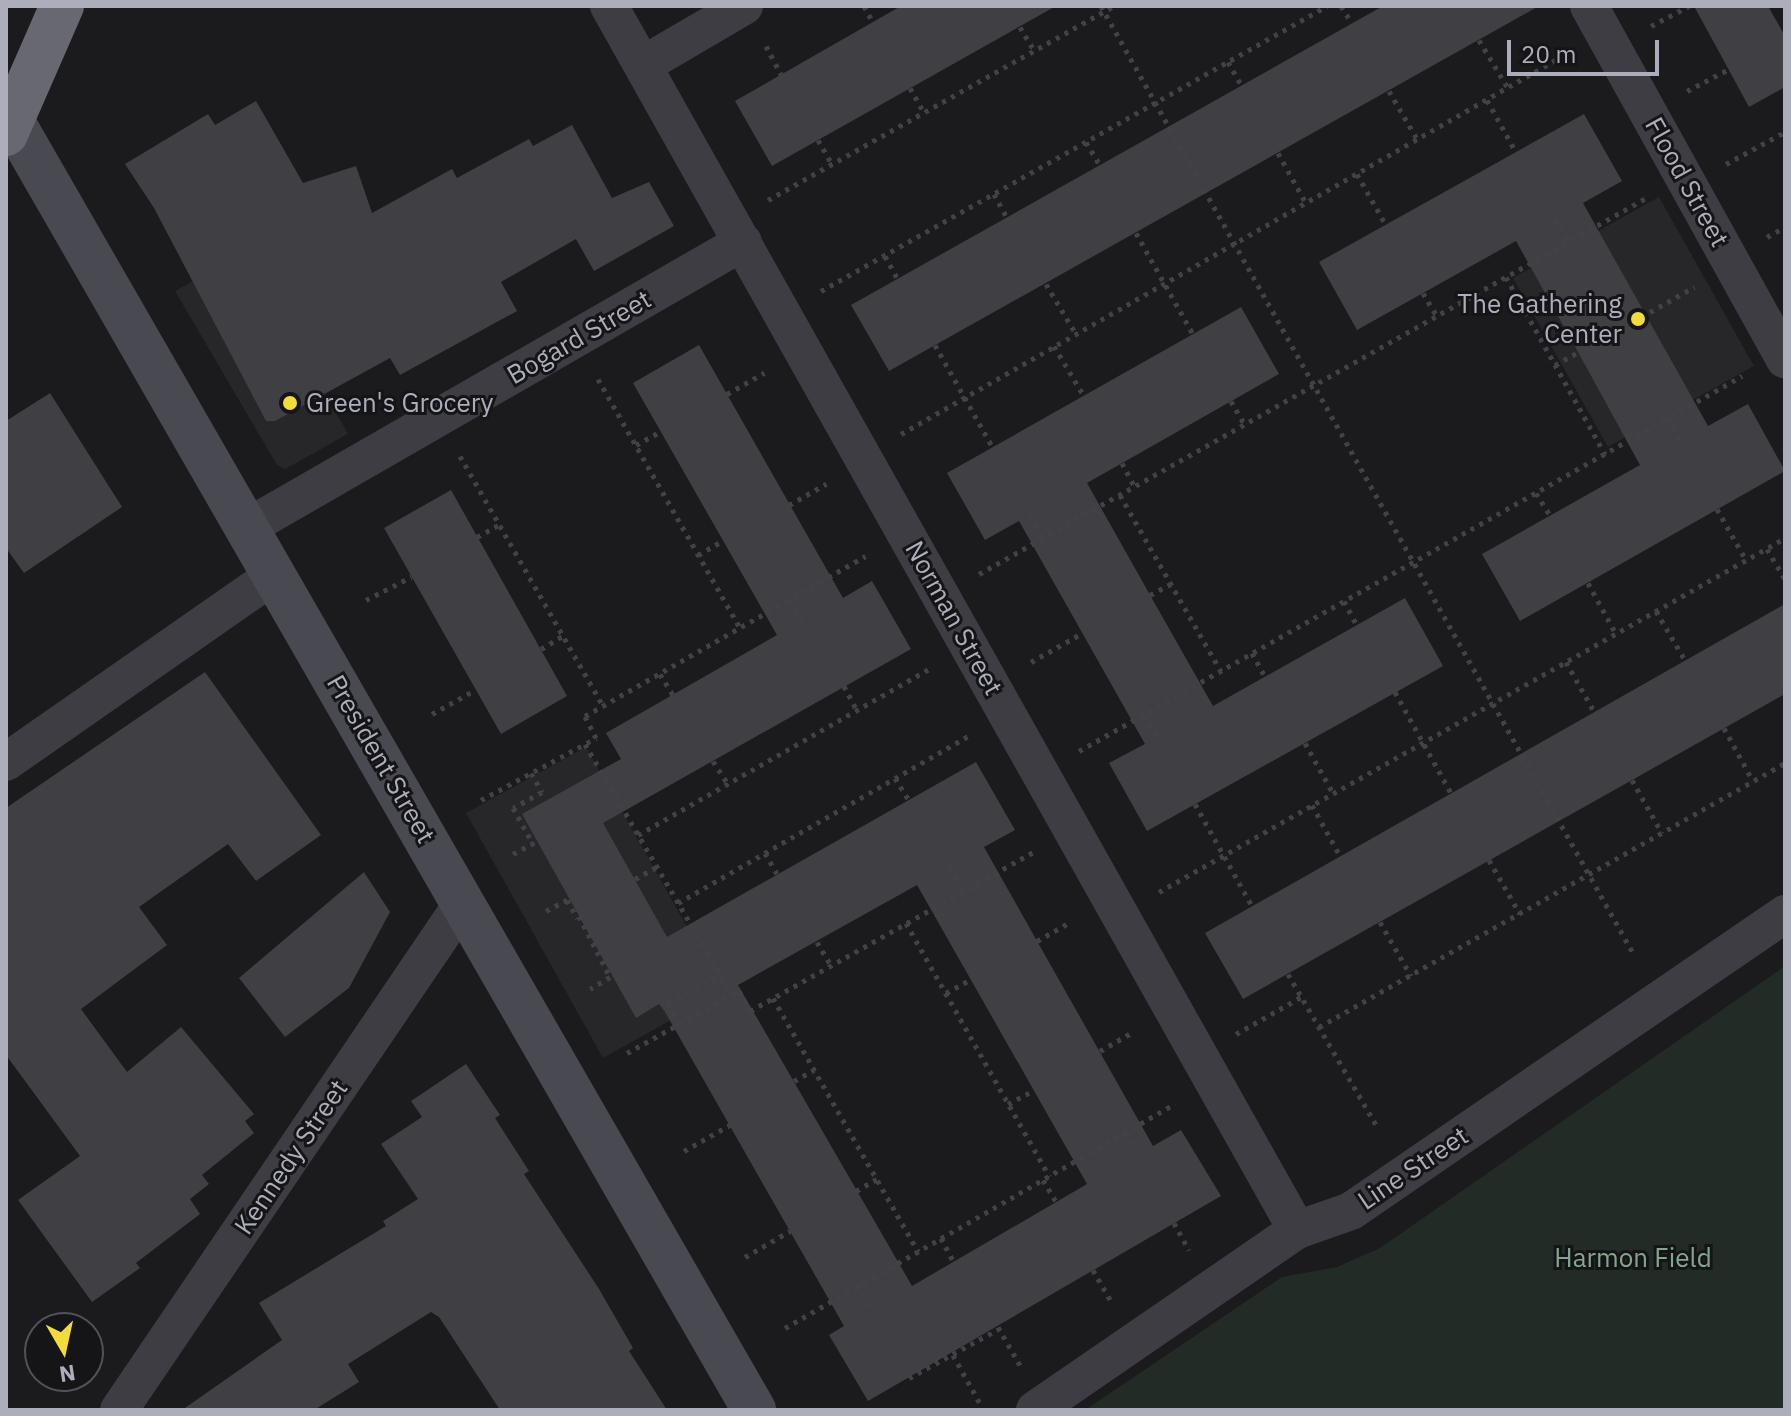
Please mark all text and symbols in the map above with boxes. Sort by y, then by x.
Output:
scale bar [1511,24,1663,74]
text: 20 m [1521,38,1576,70]
street label: Flood Street [1639,112,1735,252]
street label: Bogard Street [501,283,657,391]
place label: The Gathering Center [1457,288,1622,350]
marker: The Gathering Center [1629,310,1647,328]
place label: Green's Grocery [306,387,494,419]
marker: Green's Grocery [281,394,299,412]
street label: Norman Street [899,536,1009,700]
street label: President Street [320,669,442,849]
street label: Kennedy Street [228,1074,354,1240]
street label: Line Street [1352,1120,1474,1216]
park label: Harmon Field [1554,1242,1712,1274]
north arrow [24,1312,104,1392]
text: N [57,1359,78,1390]

